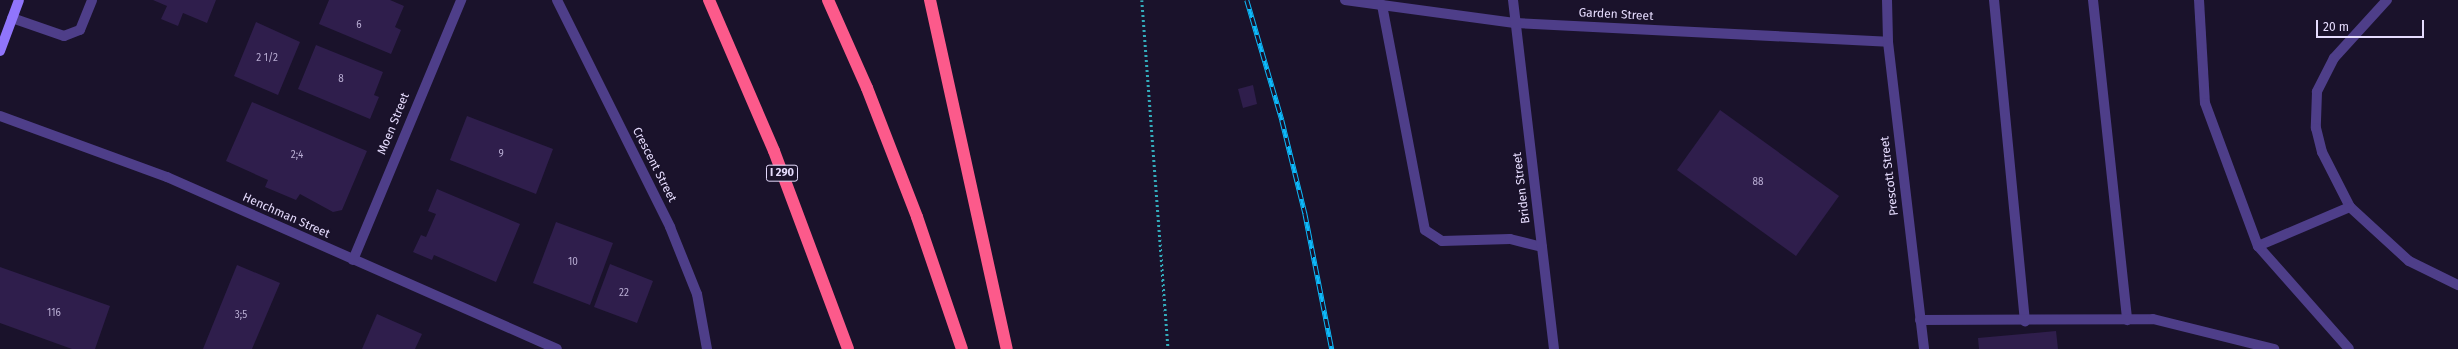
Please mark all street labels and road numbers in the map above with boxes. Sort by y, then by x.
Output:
street label: Garden Street [1578,6,1654,24]
street label: Moen Street [375,91,413,157]
street label: Crescent Street [629,125,679,205]
street label: Prescott Street [1878,135,1902,217]
street label: Briden Street [1510,151,1534,225]
road number: I 290 [765,164,799,182]
street label: Henchman Street [240,190,332,242]

